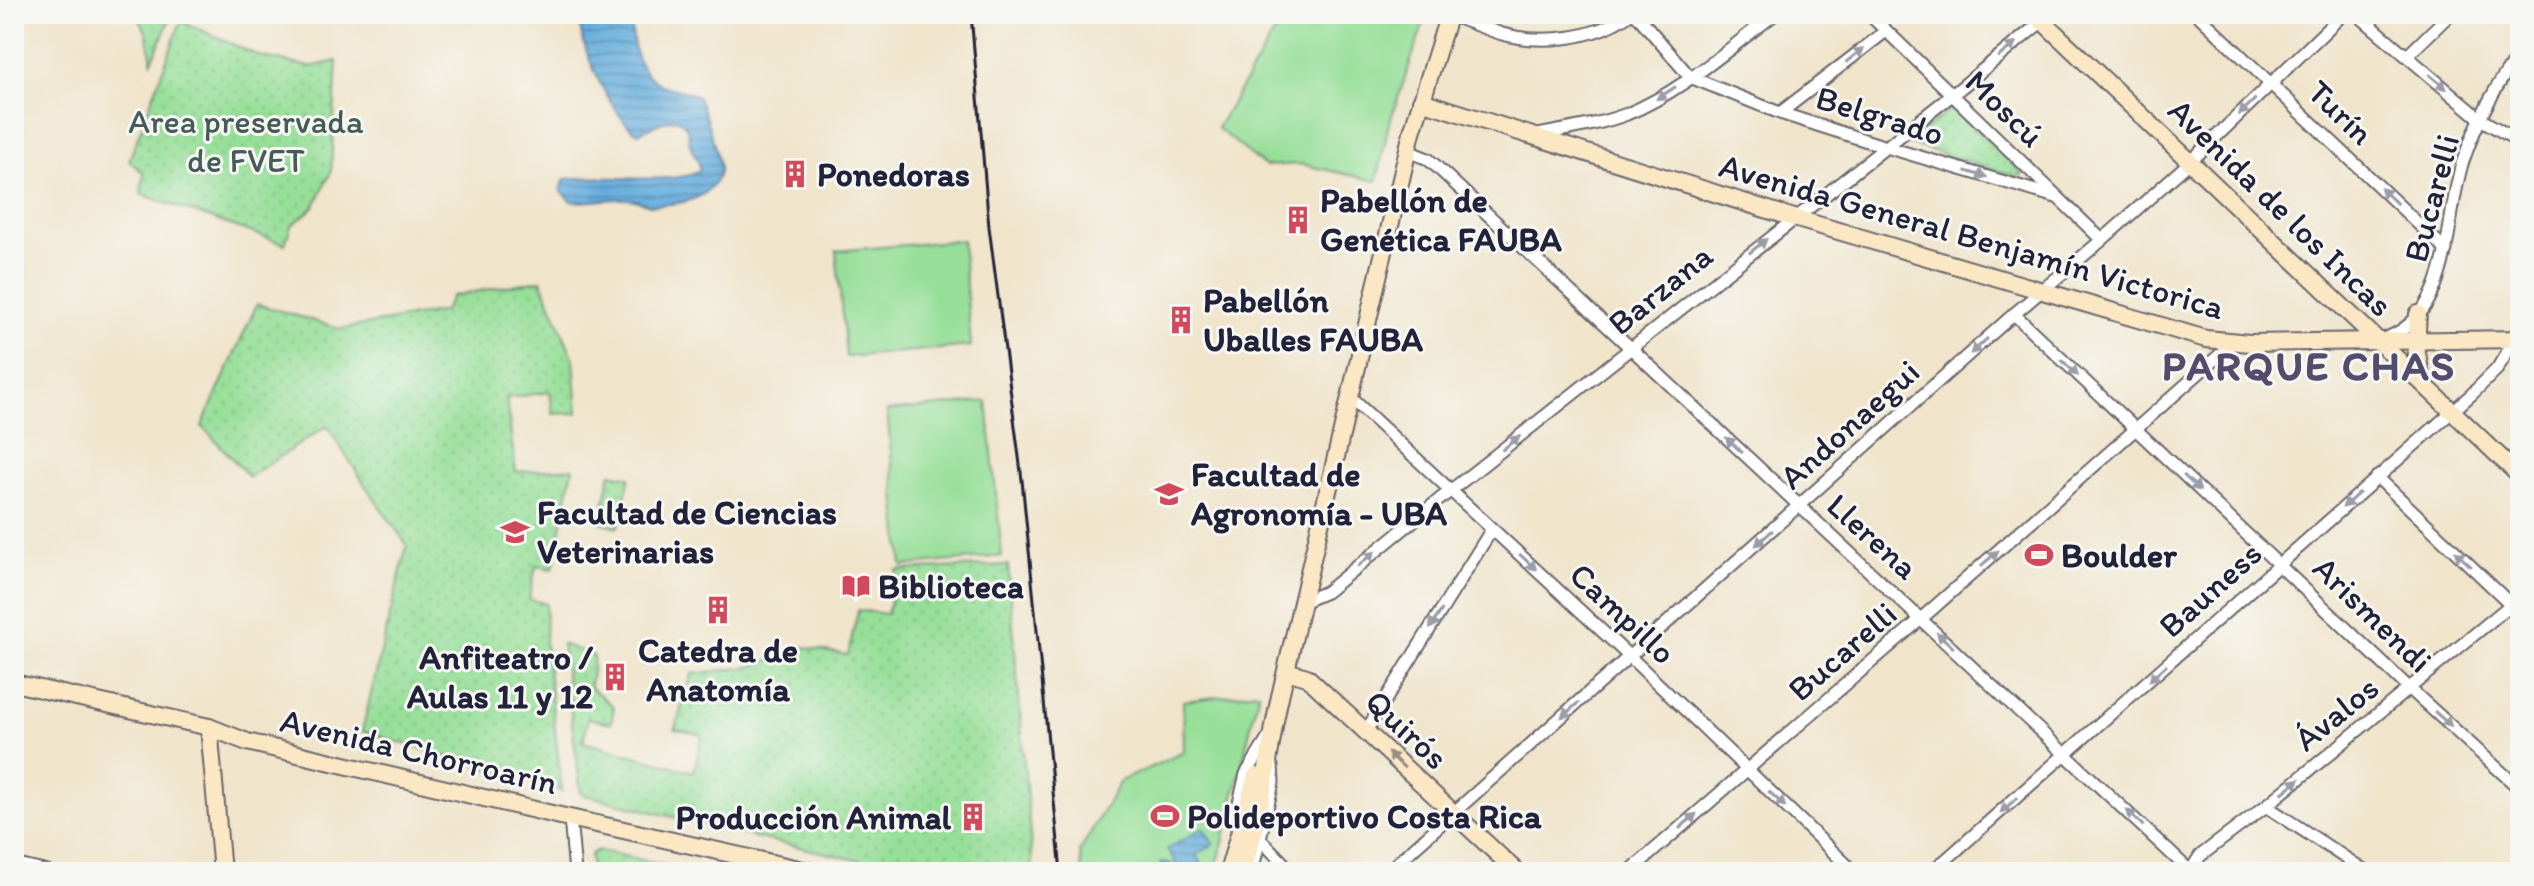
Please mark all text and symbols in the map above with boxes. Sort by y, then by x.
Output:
one-way arrow [1996,42,2016,59]
one-way arrow [1845,47,1865,63]
street label: Moscú [1957,61,2053,156]
street label: Turín [2299,71,2382,153]
one-way arrow [2428,73,2448,91]
street label: Belgrado [1811,77,1949,154]
one-way arrow [1656,85,1677,100]
street label: Avenida de los Incas [2160,90,2402,325]
one-way arrow [2238,98,2257,116]
park label: Area preservada de FVET [128,101,364,181]
street label: Bucarelli [2395,130,2468,267]
street label: Avenida General Benjamín Victorica [1715,145,2229,328]
place label: Ponedoras [817,154,970,195]
building icon: Ponedoras [780,159,810,189]
one-way arrow [1963,168,1988,180]
place label: Pabellón de Genética FAUBA [1320,180,1562,260]
one-way arrow [2380,188,2399,206]
building icon: Pabellón de Genética FAUBA [1283,205,1313,235]
street label: Barzana [1600,235,1721,344]
one-way arrow [1748,238,1768,255]
place label: Pabellón Uballes FAUBA [1203,280,1423,360]
building icon: Pabellón Uballes FAUBA [1166,305,1196,335]
one-way arrow [1969,336,1988,354]
district label: PARQUE CHAS [2162,340,2456,391]
street label: Andonaegui [1771,351,1928,498]
one-way arrow [2060,358,2079,377]
one-way arrow [1501,435,1521,451]
one-way arrow [1725,436,1744,454]
place label: Facultad de Agronomía - UBA [1191,454,1447,534]
one-way arrow [2182,474,2201,492]
school or university icon: Facultad de Agronomía - UBA [1154,479,1184,509]
street label: Llerena [1818,485,1927,588]
one-way arrow [2342,490,2361,508]
place label: Facultad de Ciencias Veterinarias [537,492,837,572]
school or university icon: Facultad de Ciencias Veterinarias [500,517,530,547]
one-way arrow [1755,528,1774,546]
street label: Bauness [2150,533,2270,646]
place label: Boulder [2061,535,2177,576]
sports icon: Boulder [2024,540,2054,570]
street label: Arismendi [2304,548,2441,681]
one-way arrow [1979,550,1999,567]
one-way arrow [2454,550,2473,568]
one-way arrow [1356,551,1376,568]
one-way arrow [1518,553,1537,571]
street label: Campillo [1561,554,1684,673]
place label: Biblioteca [878,566,1024,607]
library icon: Biblioteca [841,571,871,601]
street label: Bucarelli [1780,593,1905,710]
building icon: Catedra de Anatomía [703,595,733,625]
one-way arrow [1429,608,1443,630]
place label: Catedra de Anatomía [638,630,798,710]
one-way arrow [1936,632,1955,650]
place label: Anfiteatro / Aulas 11 y 12 [407,637,594,717]
building icon: Anfiteatro / Aulas 11 y 12 [600,662,630,692]
one-way arrow [2149,664,2168,682]
street label: Ávalos [2286,667,2387,760]
street label: Quirós [1357,681,1457,778]
street label: Avenida Chorroarín [276,700,561,803]
one-way arrow [1560,701,1579,719]
one-way arrow [2433,709,2452,727]
one-way arrow [1387,751,1406,770]
one-way arrow [2281,778,2301,795]
one-way arrow [1767,790,1786,808]
place label: Polideportivo Costa Rica [1187,796,1542,837]
one-way arrow [1999,796,2019,813]
place label: Producción Animal [676,797,951,838]
sports icon: Polideportivo Costa Rica [1150,801,1180,831]
building icon: Producción Animal [958,802,988,832]
one-way arrow [2126,810,2145,828]
one-way arrow [1678,813,1698,830]

